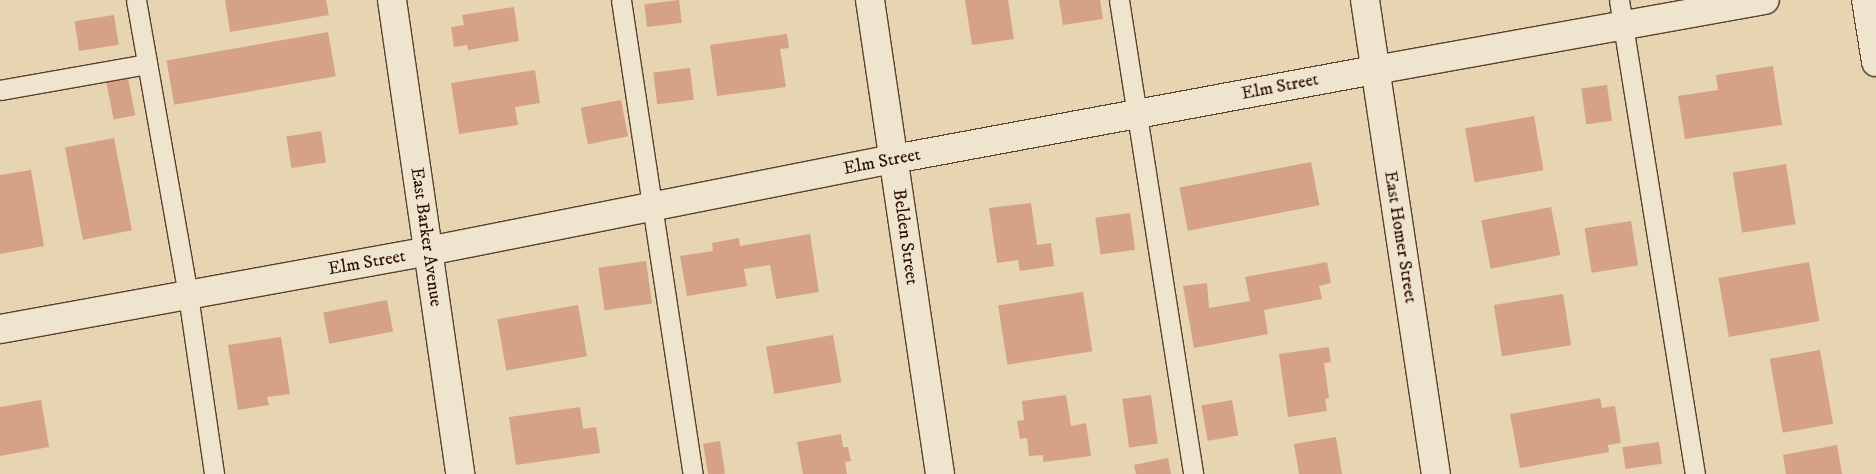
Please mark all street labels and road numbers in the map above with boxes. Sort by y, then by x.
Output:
street label: Elm Street [1240,69,1320,105]
street label: Elm Street [842,144,922,180]
street label: East Barker Avenue [406,166,446,308]
street label: East Homer Street [1379,169,1421,305]
street label: Belden Street [888,188,922,286]
street label: Elm Street [327,246,407,280]

